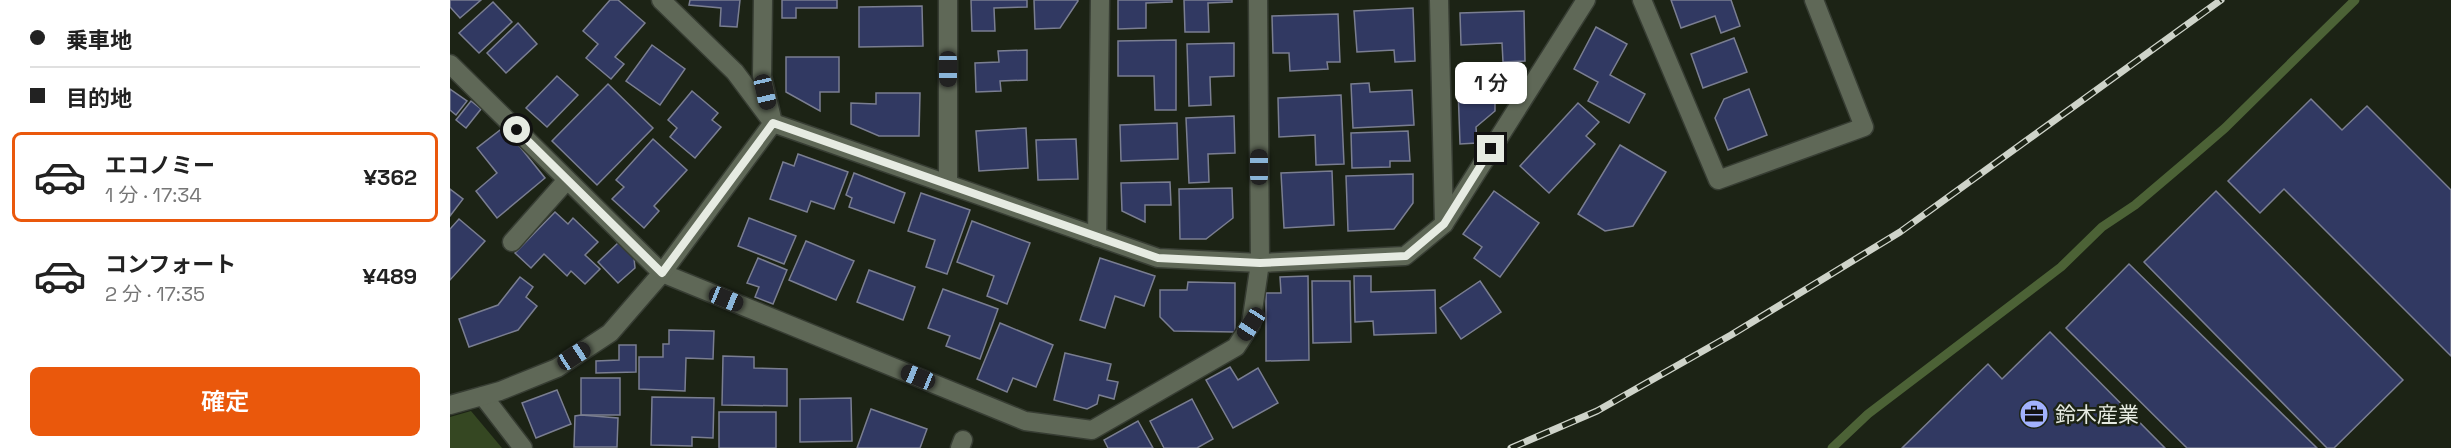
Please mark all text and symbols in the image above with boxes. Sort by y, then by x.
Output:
text: 乗車地 [66,26,132,54]
car [939,51,957,87]
callout: 1 分 [1455,62,1527,104]
text: 1 分 [1474,70,1508,96]
car [752,72,778,112]
text: 目的地 [66,84,132,112]
route start [503,116,530,143]
route end [1477,135,1504,162]
car [1250,149,1268,185]
icon: car [33,150,87,204]
text: エコノミー [105,151,215,179]
text: ¥362 [363,163,417,191]
text: 1 分 · 17:34 [105,182,202,208]
icon: car [33,249,87,303]
text: コンフォート [105,250,236,278]
text: ¥489 [363,262,417,290]
text: 2 分 · 17:35 [105,281,205,307]
car [706,284,746,314]
car [1234,304,1268,344]
car [554,339,594,373]
car [898,362,938,392]
button: 確定 [30,367,420,436]
office icon: 鈴木産業 [2018,398,2050,430]
place label: 鈴木産業 [2055,401,2139,428]

